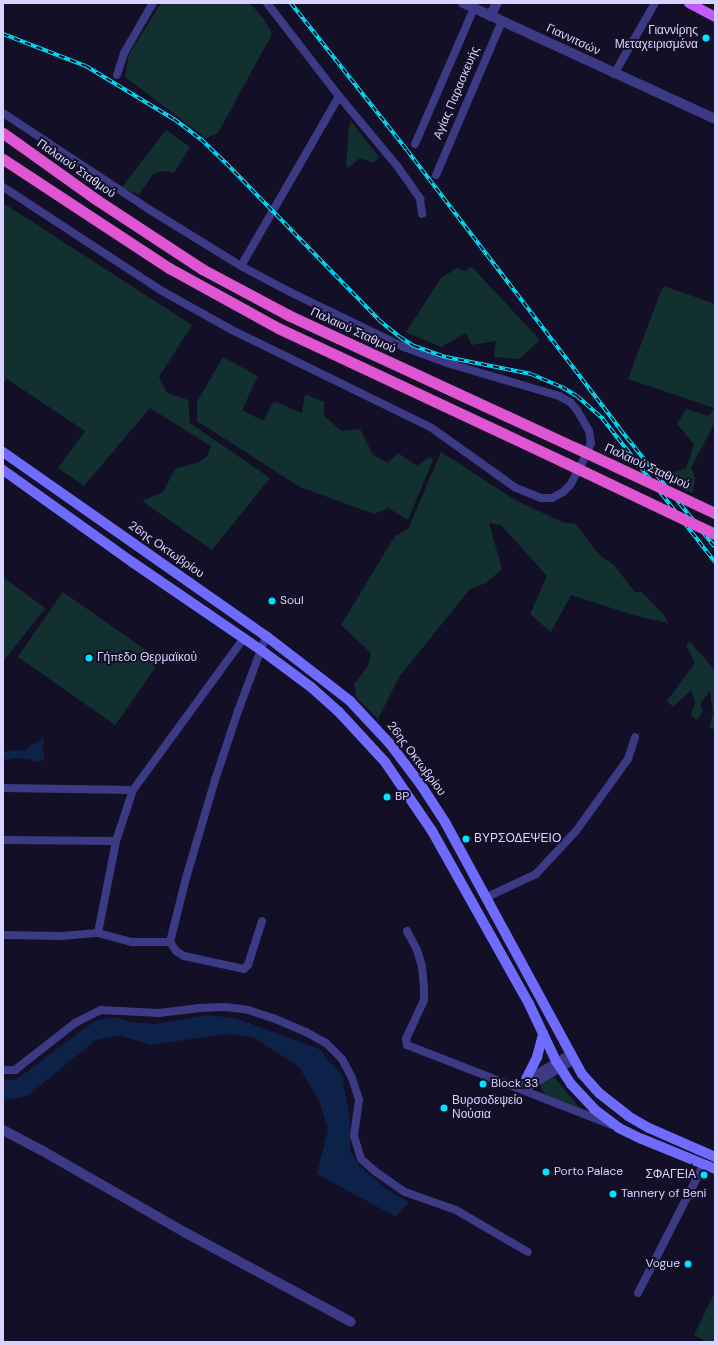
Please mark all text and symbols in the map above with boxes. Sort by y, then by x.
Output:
street label: Γιαννιτσών [544,21,602,59]
place label: Γιαννίρης Μεταχειρισμένα [615,24,698,52]
marker: Γιαννίρης Μεταχειρισμένα [701,33,711,43]
street label: Αγίας Παρασκευής [431,44,483,142]
street label: Παλαιού Σταθμού [34,137,118,201]
street label: Παλαιού Σταθμού [308,305,398,357]
street label: Παλαιού Σταθμού [602,441,692,493]
street label: 26ης Οκτωβρίου [125,519,207,581]
place label: Soul [280,594,304,608]
marker: Soul [267,596,277,606]
place label: Γήπεδο Θερμαϊκού [97,651,197,665]
marker: Γήπεδο Θερμαϊκού [84,653,94,663]
street label: 26ης Οκτωβρίου [383,719,449,799]
place label: BP [395,790,409,804]
marker: BP [382,792,392,802]
place label: ΒΥΡΣΟΔΕΨΕΙΟ [474,832,561,846]
marker: ΒΥΡΣΟΔΕΨΕΙΟ [461,834,471,844]
place label: Block 33 [491,1077,538,1091]
marker: Block 33 [478,1079,488,1089]
place label: Βυρσοδεψείο Νούσια [452,1094,523,1122]
marker: Βυρσοδεψείο Νούσια [439,1103,449,1113]
place label: Porto Palace [554,1165,623,1179]
marker: Porto Palace [541,1167,551,1177]
place label: ΣΦΑΓΕΙΑ [645,1168,696,1182]
marker: ΣΦΑΓΕΙΑ [699,1170,709,1180]
place label: Tannery of Beni [621,1187,706,1201]
marker: Tannery of Beni [608,1189,618,1199]
place label: Vogue [646,1257,680,1271]
marker: Vogue [683,1259,693,1269]

